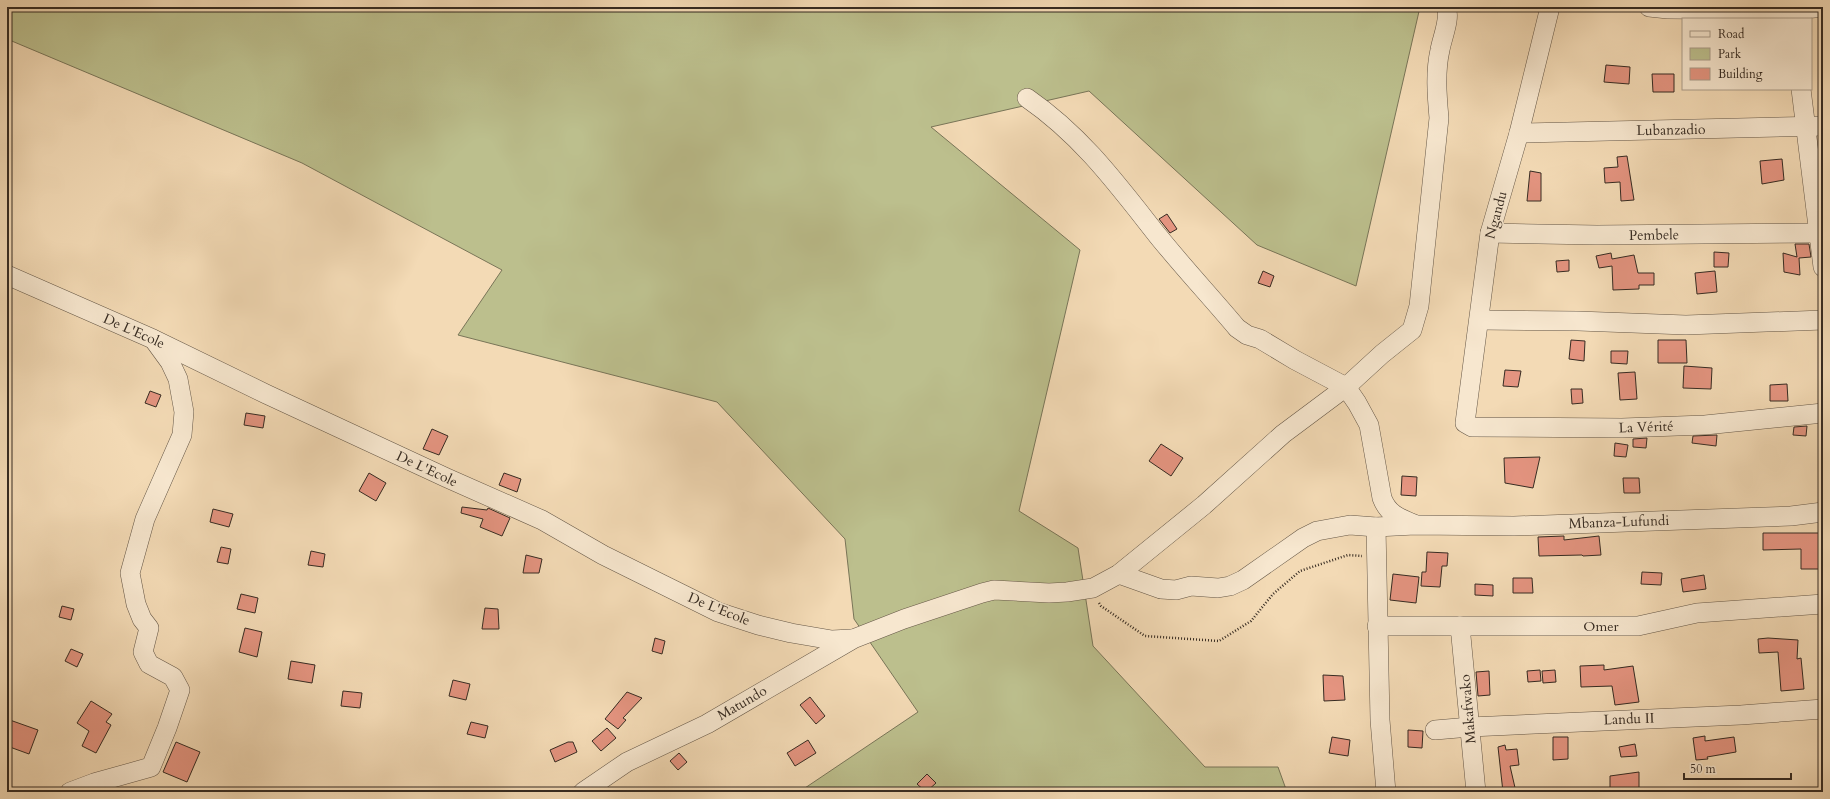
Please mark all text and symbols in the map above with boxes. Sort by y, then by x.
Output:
legend [1682,18,1812,90]
text: Road [1718,26,1745,42]
text: Park [1718,46,1742,62]
text: Building [1718,66,1763,82]
street label: Lubanzadio [1636,120,1706,140]
street label: Ngandu [1480,189,1512,241]
street label: Pembele [1629,225,1679,245]
street label: De L'Ecole [100,309,168,353]
street label: La Vérité [1618,417,1674,437]
street label: De L'Ecole [393,447,461,491]
street label: Mbanza-Lufundi [1568,511,1670,533]
street label: De L'Ecole [685,588,753,630]
street label: Omer [1583,617,1620,636]
street label: Makafwako [1455,673,1480,744]
street label: Matundo [714,681,771,725]
street label: Landu II [1603,709,1655,729]
scale bar [1684,755,1791,781]
text: 50 m [1690,761,1717,777]

